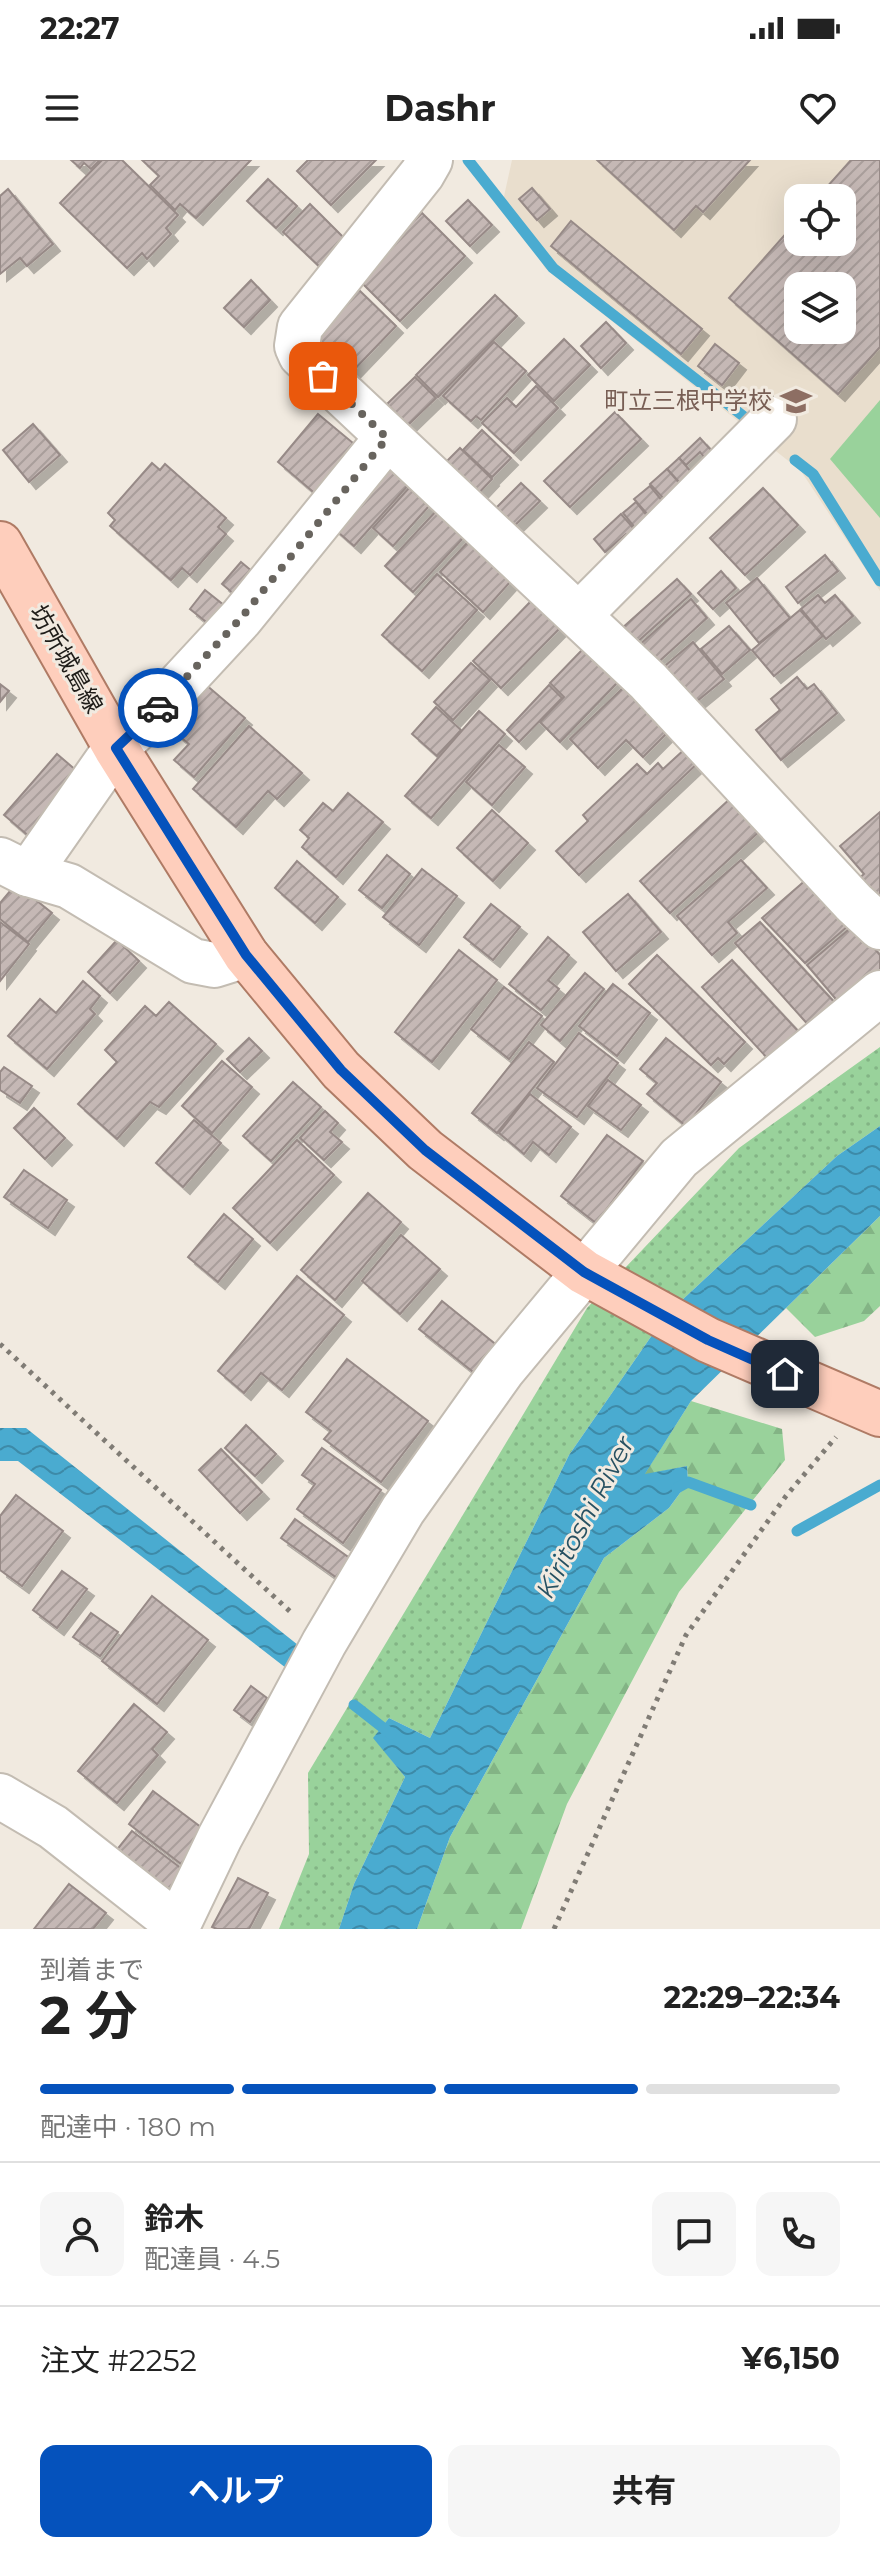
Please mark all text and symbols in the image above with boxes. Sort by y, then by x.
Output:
text: 22:27 [40,10,120,47]
icon: menu [40,86,84,130]
text: Dashr [384,86,496,130]
icon: heart [796,86,840,130]
map controls [784,184,856,344]
button: locate [784,184,856,256]
button: layers [784,272,856,344]
pin [289,342,357,410]
icon: bag [301,354,345,398]
school or university icon: 町立三根中学校 [779,384,813,418]
place label: 町立三根中学校 [604,386,772,415]
street label: 坊所城島線 [24,600,109,718]
courier [118,668,198,748]
icon: car [136,686,180,730]
pin [751,1340,819,1408]
icon: home [763,1352,807,1396]
water label: Kiritoshi River [529,1430,641,1603]
text: 到着まで [40,1954,144,1986]
text: 22:29–22:34 [664,1979,840,2016]
text: 2 分 [40,1984,137,2047]
text: 配達中 · 180 m [40,2111,216,2143]
button: person [40,2192,124,2276]
button: chat [652,2192,736,2276]
button: phone [756,2192,840,2276]
text: 鈴木 [144,2200,204,2237]
text: 配達員 · 4.5 [144,2243,280,2275]
text: ¥6,150 [742,2340,840,2377]
text: 注文 #2252 [40,2342,197,2379]
button: ヘルプ [40,2445,432,2537]
button: 共有 [448,2445,840,2537]

